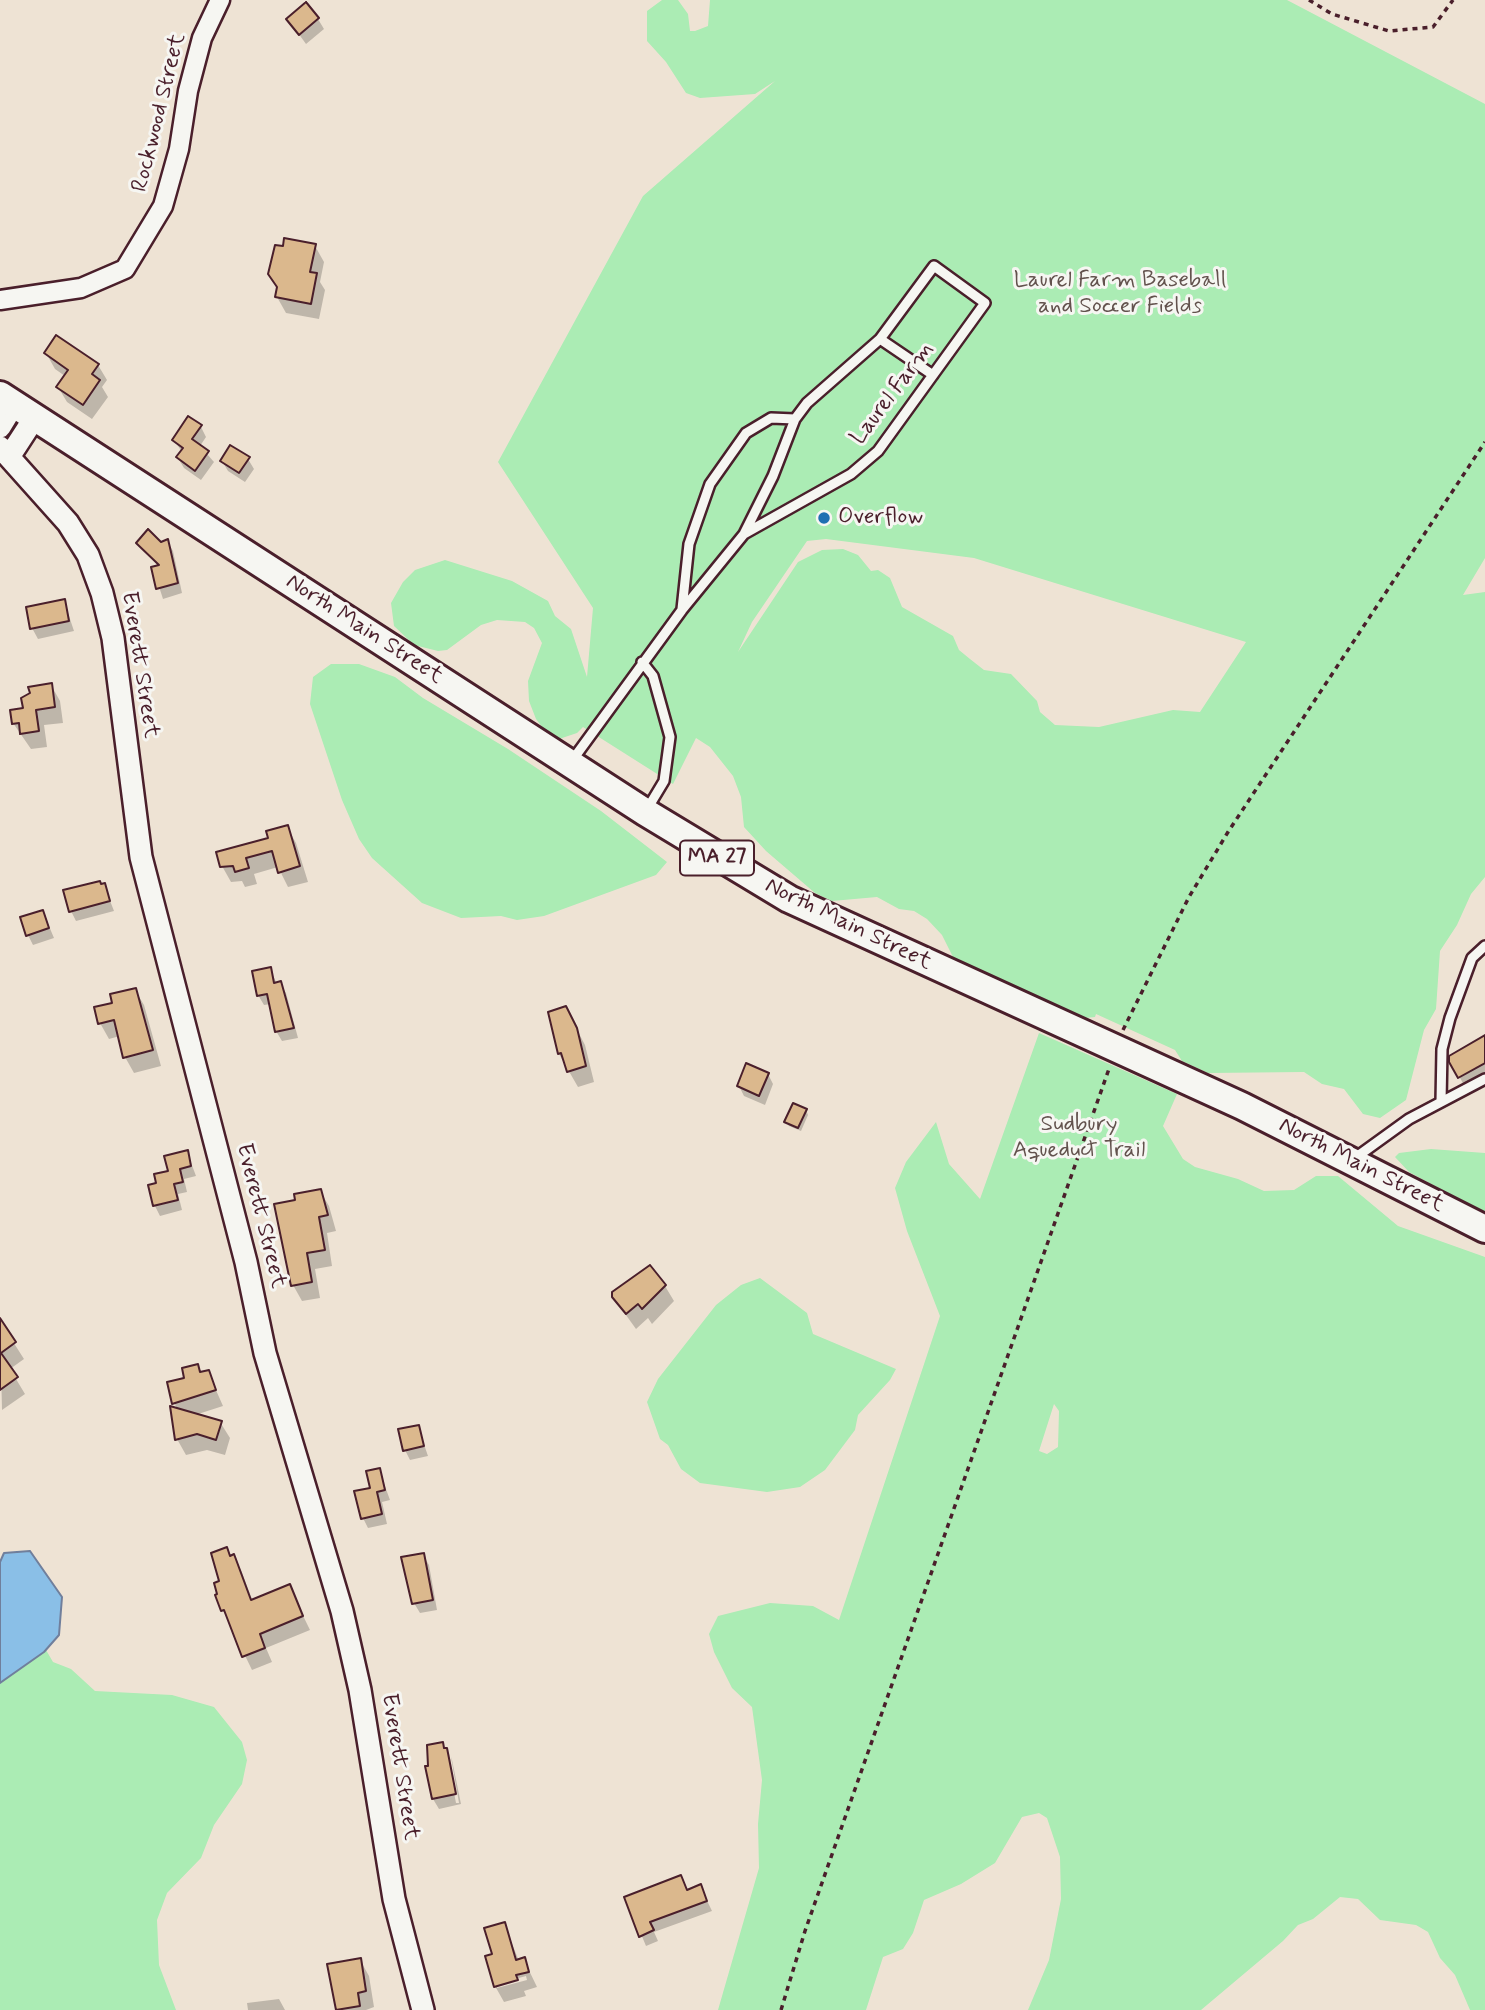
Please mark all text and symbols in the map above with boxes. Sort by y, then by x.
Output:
street label: Rockwood Street [127,31,193,195]
park label: Laurel Farm Baseball and Soccer Fields [1014,267,1226,321]
street label: Laurel Farm [845,337,941,451]
place label: Overflow [838,504,923,532]
marker: Overflow [816,510,832,526]
street label: North Main Street [280,569,448,691]
street label: Everett Street [114,590,164,740]
road number: MA 27 [680,840,754,876]
street label: North Main Street [760,873,936,977]
park label: Sudbury Aqueduct Trail [1013,1111,1145,1165]
street label: North Main Street [1274,1112,1448,1220]
street label: Everett Street [229,1141,291,1291]
street label: Everett Street [374,1692,424,1842]

